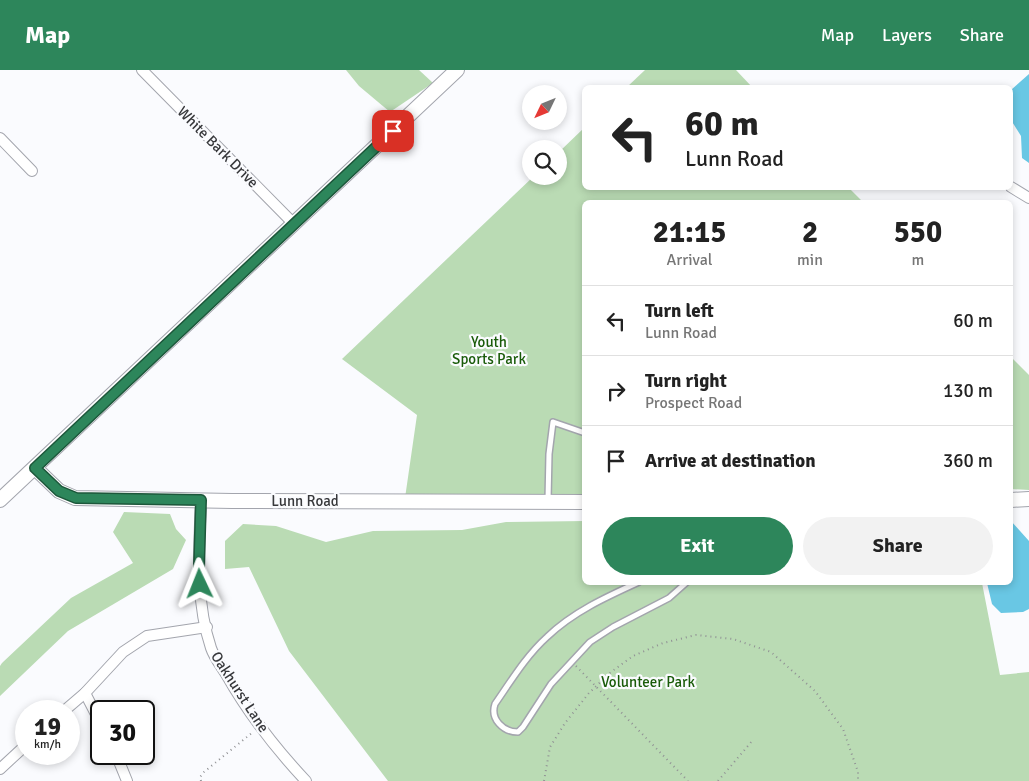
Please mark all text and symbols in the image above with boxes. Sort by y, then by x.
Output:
text: Map [25,20,70,50]
text: Map [821,24,854,46]
text: Layers [882,24,932,46]
text: Share [960,24,1004,46]
north arrow [522,85,568,130]
map controls [522,85,567,185]
text: 60 m [685,102,759,145]
street label: White Bark Drive [174,103,262,191]
icon: left [602,105,667,170]
pin [372,110,414,152]
icon: arrive [379,117,407,145]
button: search [522,140,567,185]
text: Lunn Road [685,145,784,172]
text: 21:15 [653,214,726,251]
text: 2 [802,214,818,251]
text: 550 [894,214,942,251]
text: Arrival [666,250,713,270]
text: min [797,250,823,270]
text: m [912,250,924,270]
text: Turn left [645,299,714,323]
icon: left [602,307,630,335]
text: 60 m [953,309,993,333]
text: Lunn Road [645,323,717,343]
park label: Youth Sports Park [452,333,526,368]
text: Turn right [645,369,727,393]
icon: right [602,377,630,405]
text: 130 m [943,379,993,403]
text: Prospect Road [645,393,742,413]
icon: arrive [602,447,630,475]
text: Arrive at destination [645,449,816,473]
text: 360 m [943,449,993,473]
street label: Lunn Road [271,492,339,510]
button: Exit [602,517,793,575]
button: Share [803,517,993,575]
position arrow [173,557,225,609]
street label: Oakhurst Lane [207,648,273,736]
park label: Volunteer Park [601,673,695,691]
speed limit sign: 30 [90,700,155,765]
text: 19 [34,711,61,742]
text: km/h [34,737,61,752]

